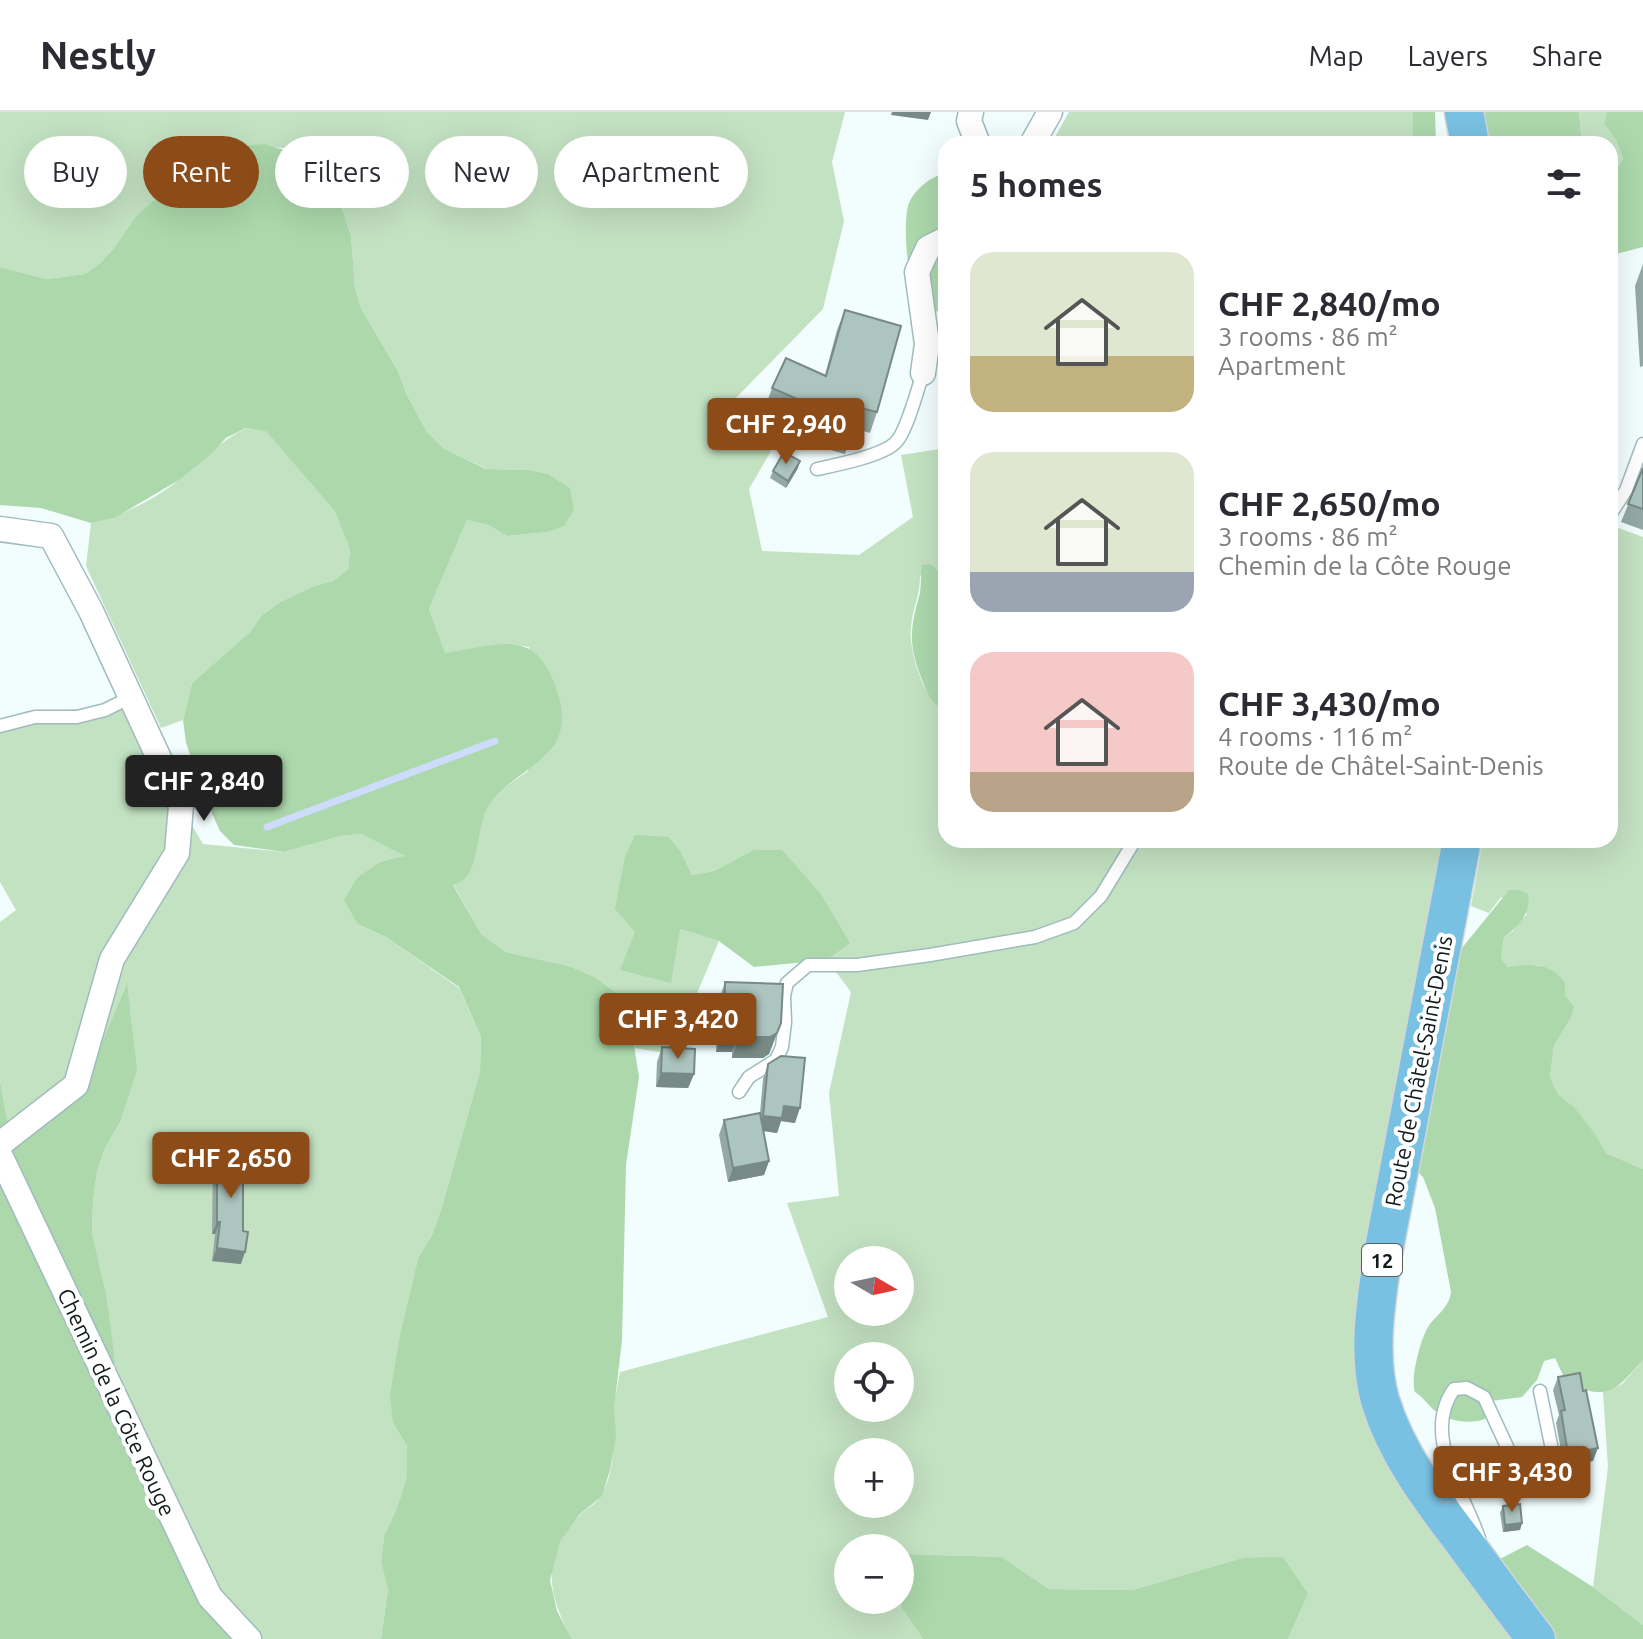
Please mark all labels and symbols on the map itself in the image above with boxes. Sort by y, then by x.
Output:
pin: CHF 2,940 [694,398,878,466]
pin: CHF 2,840 [112,755,296,823]
street label: Route de Châtel-Saint-Denis [1379,933,1457,1209]
pin: CHF 3,420 [586,993,770,1061]
pin: CHF 2,650 [139,1132,323,1200]
road number: 12 [1362,1244,1402,1276]
north arrow [834,1246,914,1326]
street label: Chemin de la Côte Rouge [53,1284,181,1520]
pin: CHF 3,430 [1420,1446,1604,1514]

